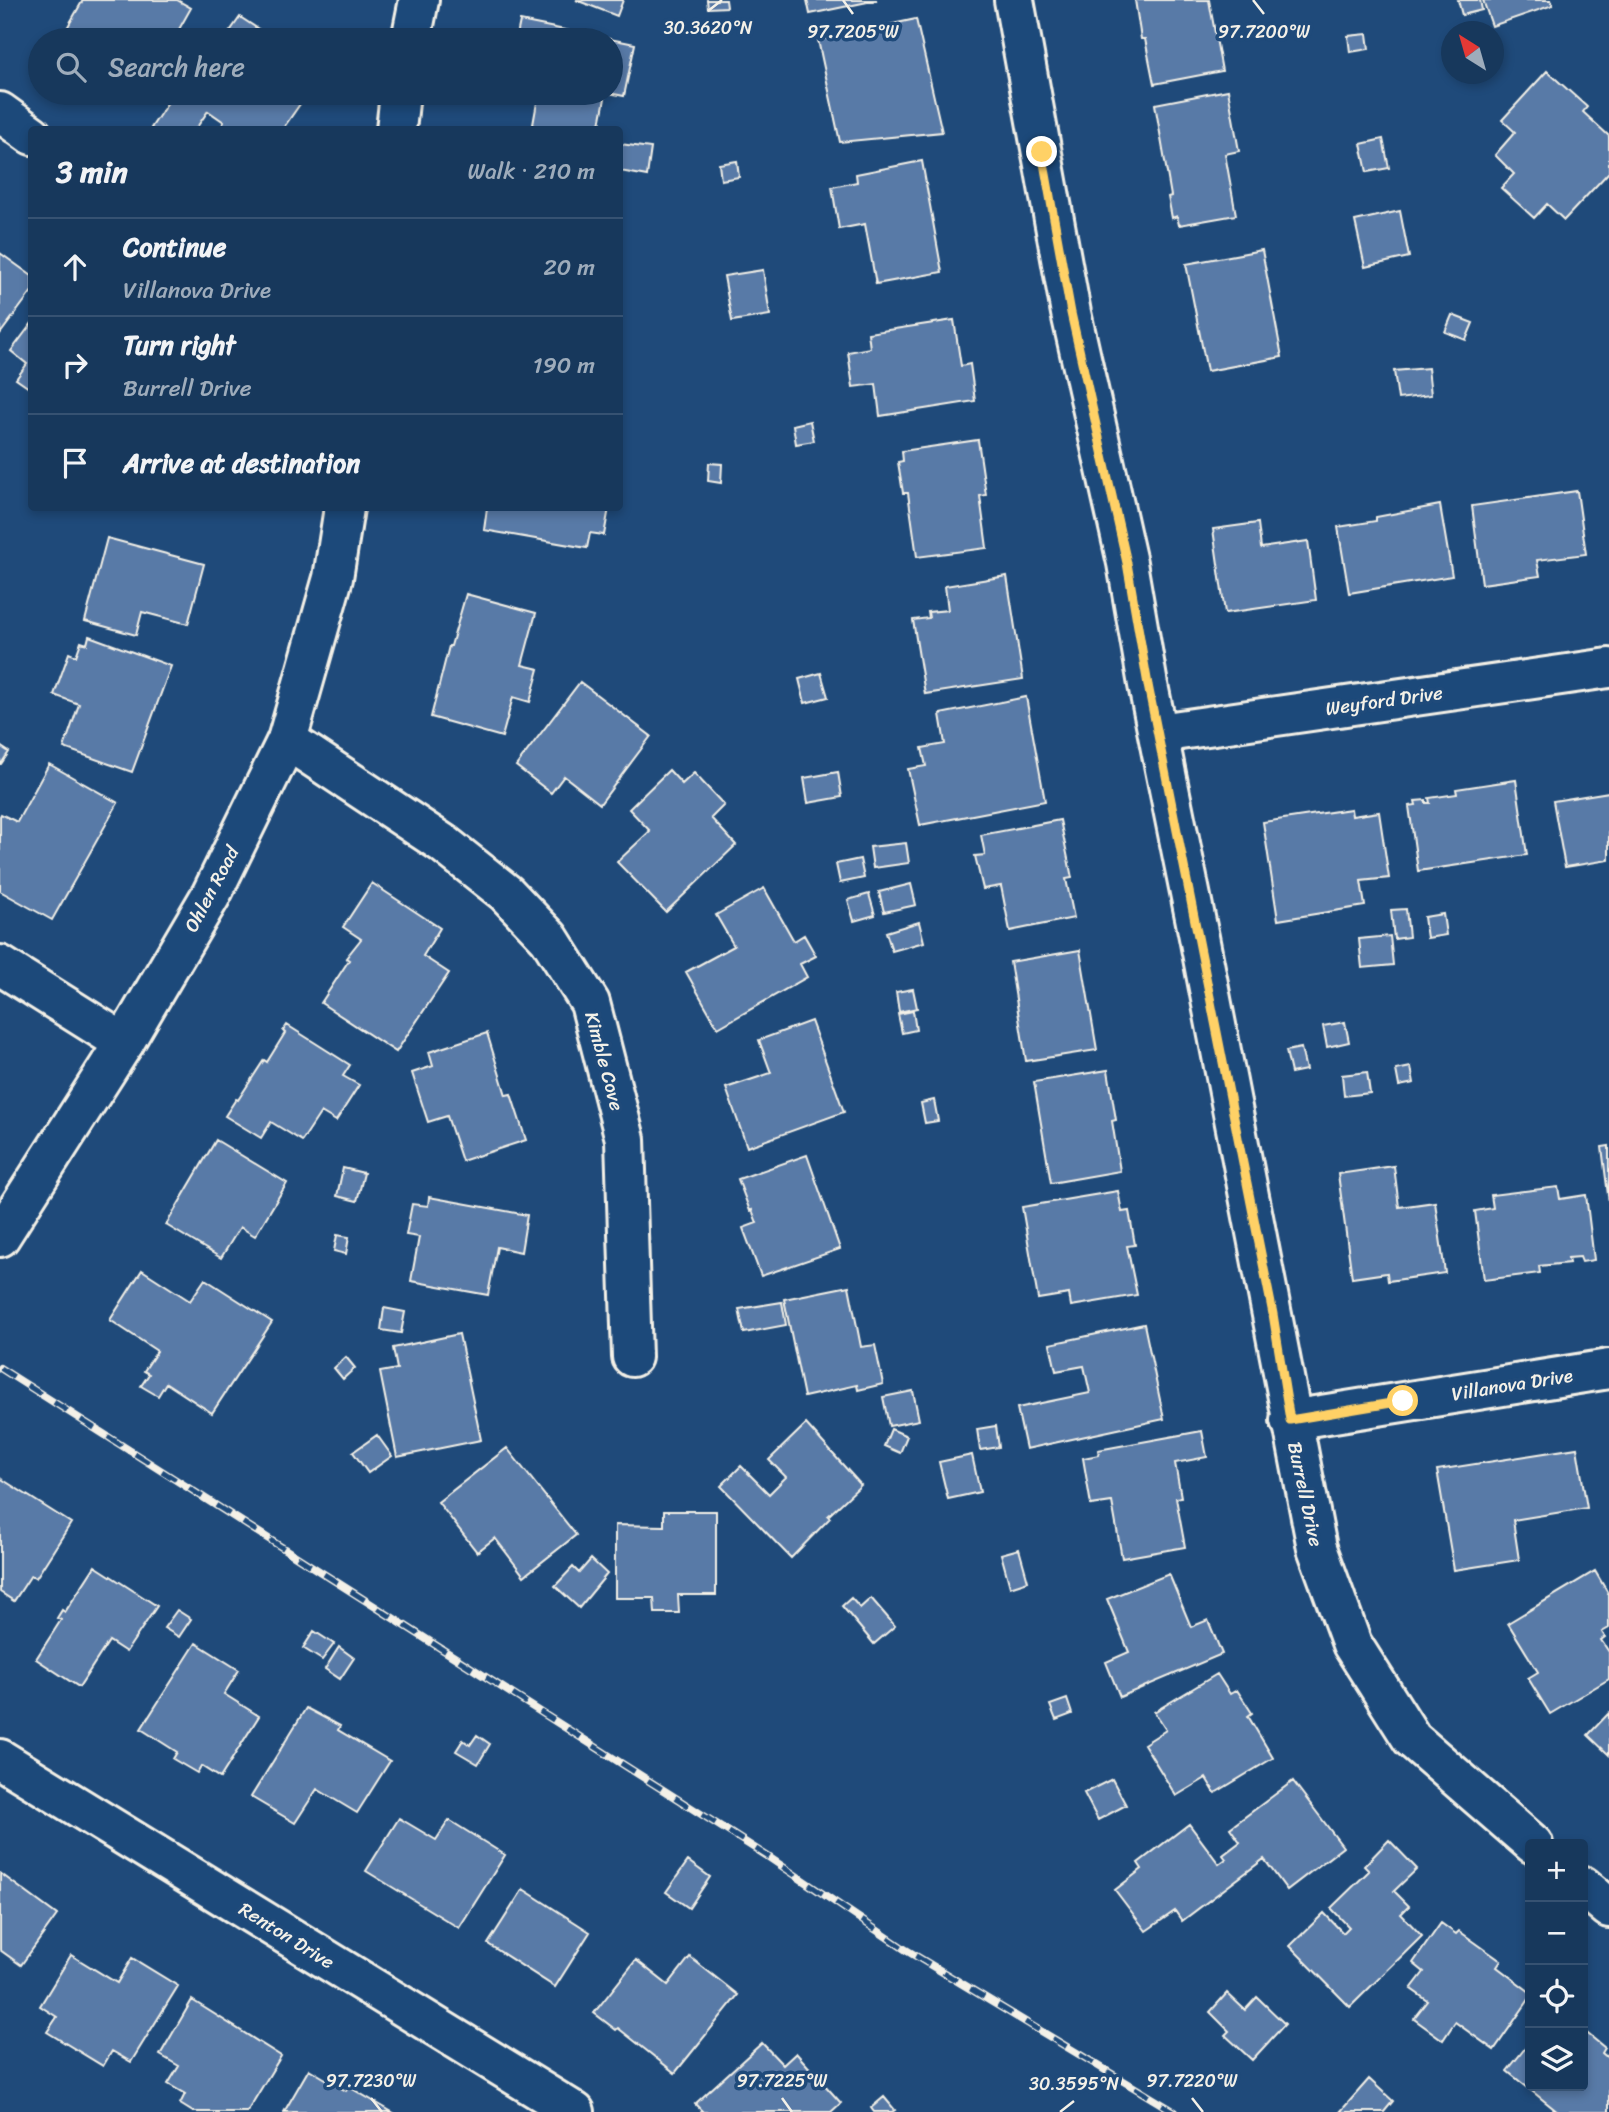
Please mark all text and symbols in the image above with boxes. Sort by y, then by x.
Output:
text: 30.3620°N [664,12,753,44]
text: 97.7205°W [807,16,900,48]
text: 97.7200°W [1218,16,1311,48]
north arrow [1441,21,1504,84]
search box [28,28,623,105]
text: Search here [108,44,245,90]
icon: search [52,48,90,86]
route end [1026,136,1057,167]
text: 3 min [56,145,128,199]
text: Walk · 210 m [468,151,595,192]
text: Continue [123,224,226,270]
text: 20 m [544,247,595,288]
icon: ahead [56,248,94,286]
text: Villanova Drive [123,270,271,311]
text: Turn right [123,322,236,368]
text: 190 m [533,345,595,386]
icon: right [56,346,94,384]
text: Burrell Drive [123,368,252,409]
text: Arrive at destination [123,440,360,486]
icon: arrive [56,444,94,482]
street label: Weyford Drive [1323,676,1445,725]
street label: Ohlen Road [175,838,249,938]
street label: Kimble Cove [575,1008,634,1115]
street label: Villanova Drive [1449,1359,1575,1410]
route start [1387,1385,1418,1416]
street label: Burrell Drive [1278,1439,1333,1550]
map controls [1525,1839,1588,2091]
button: + [1525,1839,1588,1902]
street label: Renton Drive [232,1893,341,1978]
button: − [1525,1902,1588,1965]
button: locate [1525,1965,1588,2028]
button: layers [1525,2028,1588,2091]
text: 97.7230°W [326,2065,417,2097]
text: 97.7225°W [737,2065,828,2097]
text: 97.7220°W [1147,2065,1239,2097]
text: 30.3595°N [1029,2068,1119,2100]

